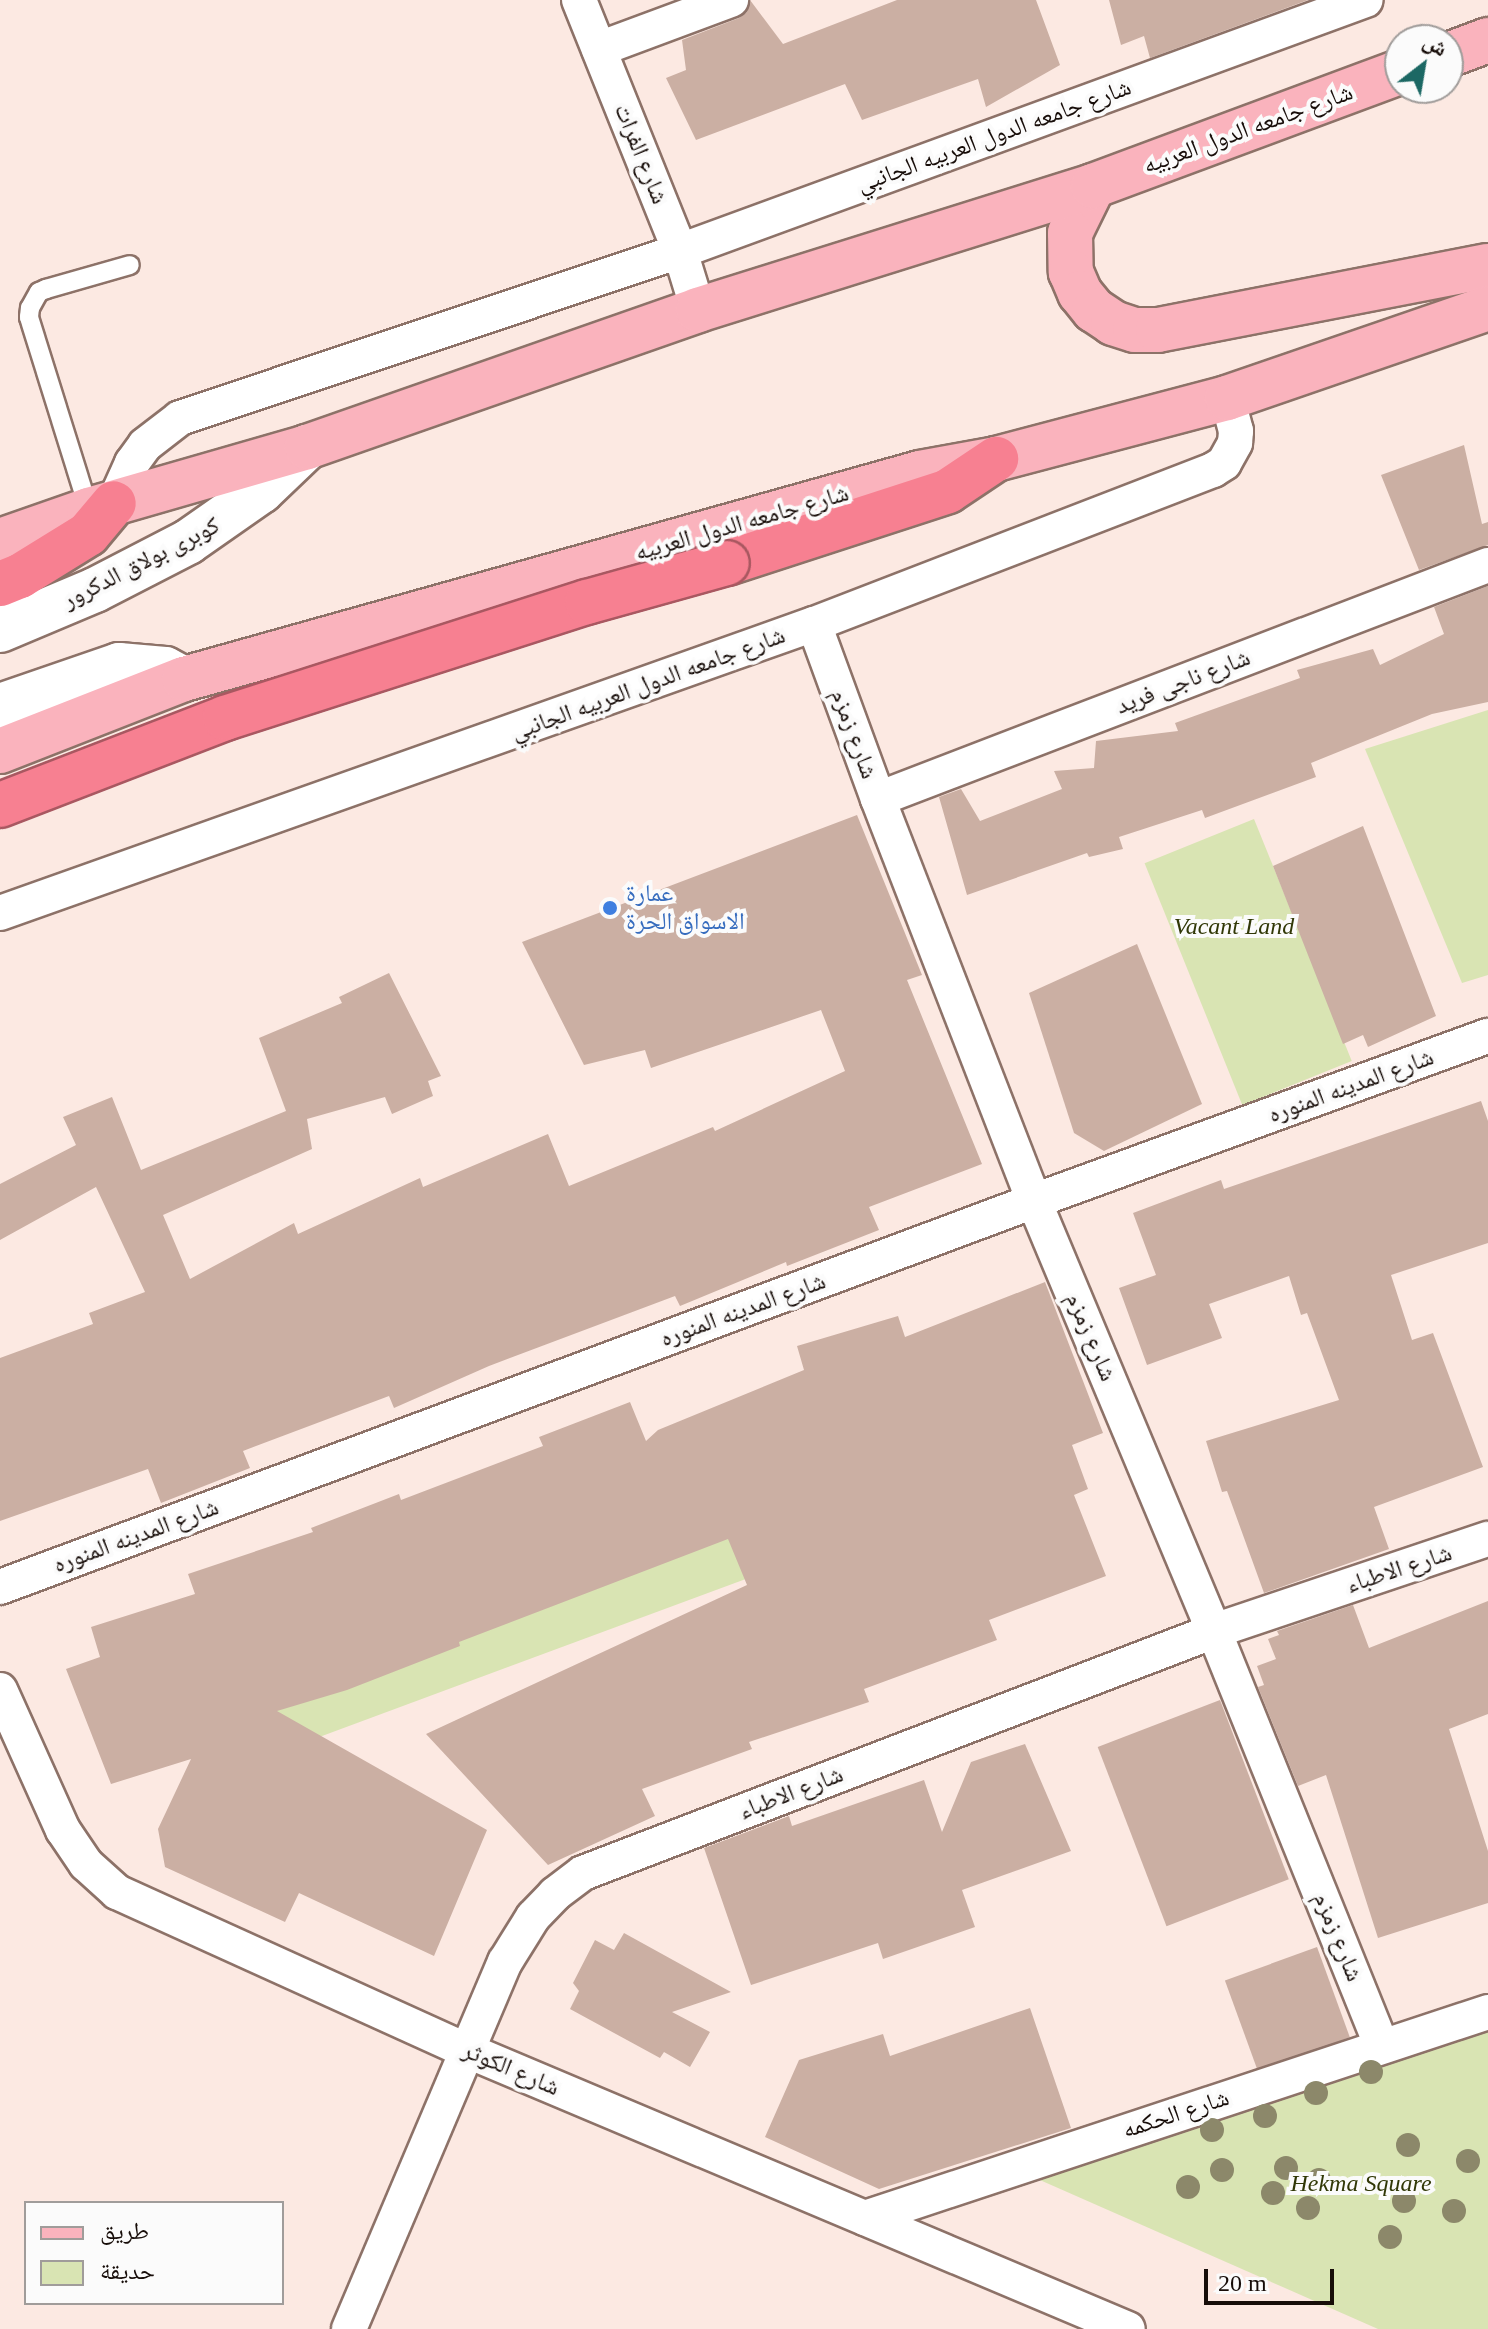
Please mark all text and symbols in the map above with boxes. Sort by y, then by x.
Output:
north arrow [1384,24,1464,104]
text: ش [1419,28,1452,61]
street label: شارع جامعه الدول العربيه الجانبي [853,73,1135,199]
street label: شارع جامعه الدول العربيه [1139,78,1357,180]
street label: شارع الفرات [608,100,674,208]
street label: شارع جامعه الدول العربيه [632,479,852,567]
street label: كوبرى بولاق الدكرور [58,511,224,615]
street label: شارع جامعه الدول العربيه الجانبي [507,621,789,747]
street label: شارع ناجى فريد [1112,643,1254,721]
street label: شارع زمزم [825,685,883,783]
place label: عمارة الاسواق الحرة [626,880,745,936]
marker: عمارة الاسواق الحرة [601,899,619,917]
park label: Vacant Land [1174,913,1294,941]
street label: شارع المدينه المنوره [1264,1043,1438,1129]
street label: شارع المدينه المنوره [656,1267,830,1353]
street label: شارع زمزم [1060,1288,1122,1386]
street label: شارع المدينه المنوره [49,1493,223,1579]
street label: شارع الاطباء [1343,1538,1455,1600]
street label: شارع الاطباء [735,1760,847,1826]
street label: شارع زمزم [1307,1888,1369,1986]
street label: شارع الكوثر [458,2036,564,2102]
street label: شارع الحكمه [1119,2083,1233,2145]
park label: Hekma Square [1290,2170,1432,2198]
legend [24,2201,284,2305]
text: طريق [100,2218,149,2244]
scale bar [1208,2253,1338,2303]
text: حديقة [100,2258,155,2284]
text: 20 m [1218,2270,1267,2296]

